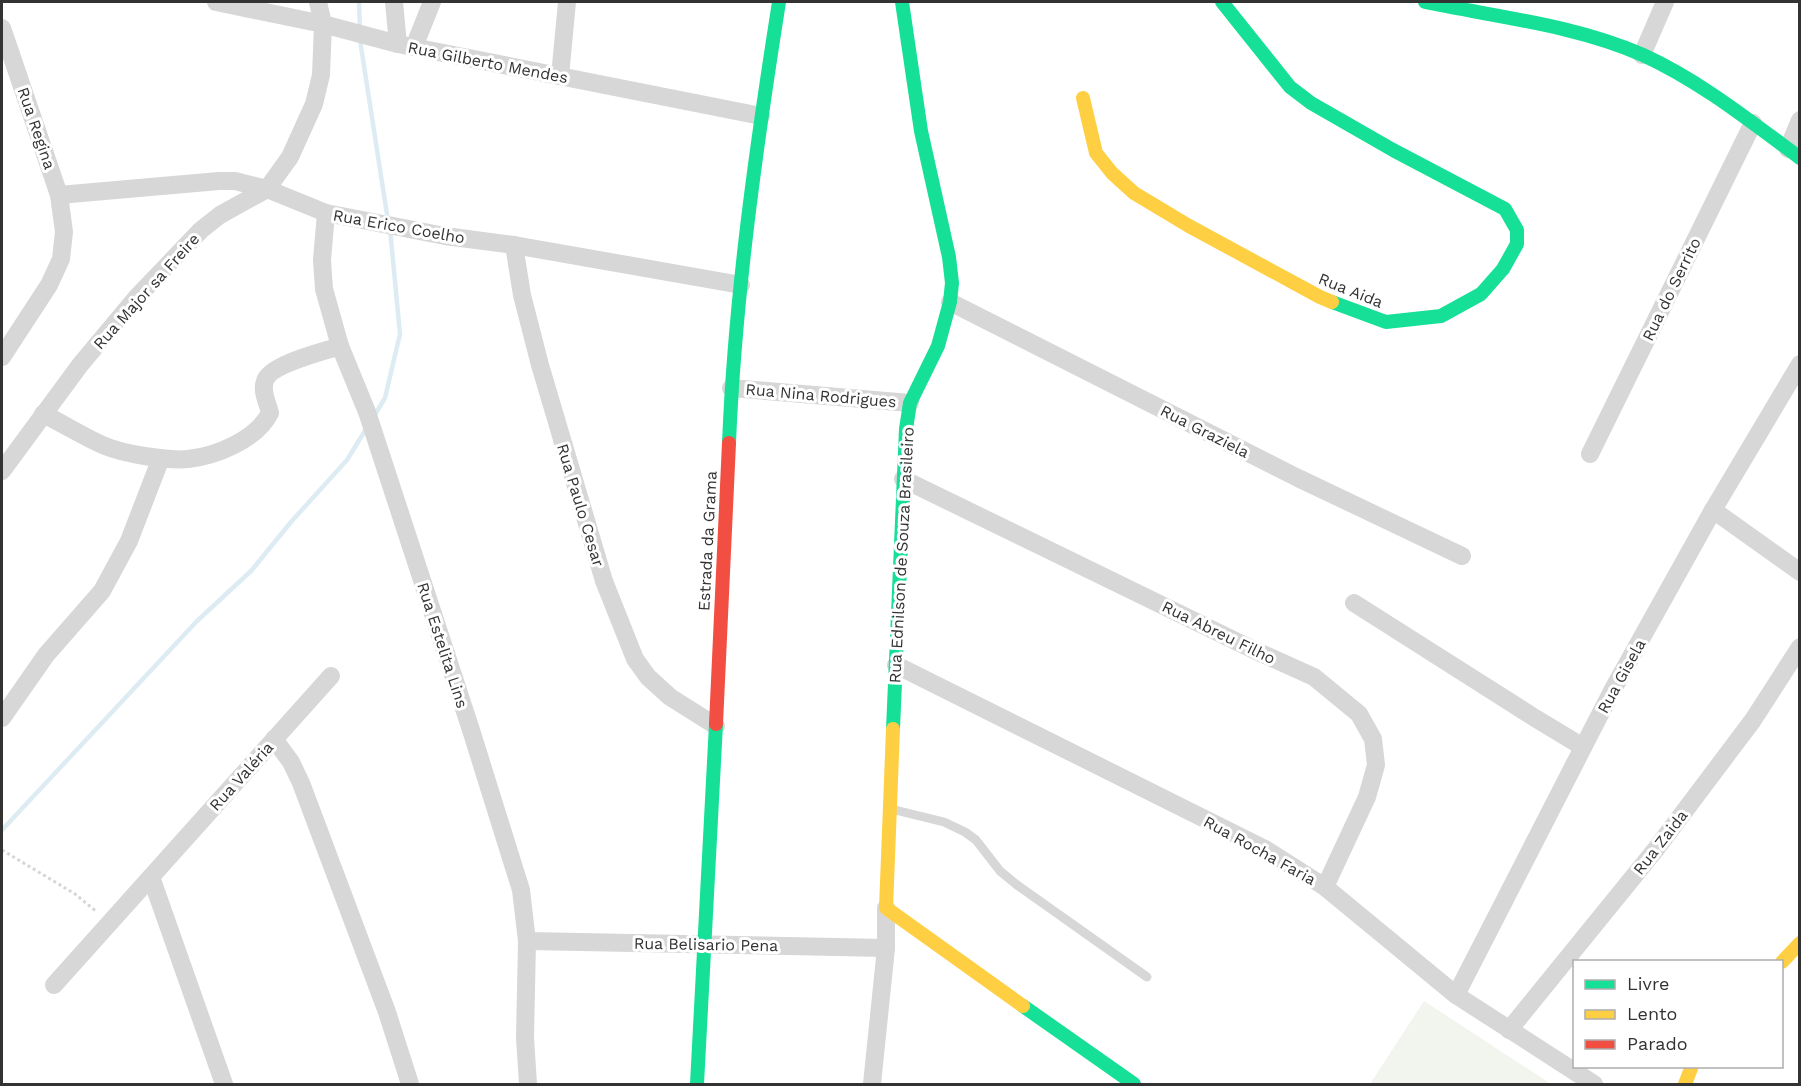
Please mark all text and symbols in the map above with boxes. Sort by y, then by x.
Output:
street label: Rua Gilberto Mendes [406,38,570,87]
street label: Rua Regina [14,85,59,172]
street label: Rua Erico Coelho [331,206,466,247]
street label: Rua Major sa Freire [89,229,203,353]
street label: Rua do Serrito [1638,234,1705,344]
street label: Rua Aida [1316,269,1386,312]
street label: Rua Nina Rodrigues [745,379,897,412]
street label: Rua Graziela [1157,401,1252,462]
street label: Rua Ednilson de Souza Brasileiro [885,426,918,684]
street label: Rua Paulo Cesar [553,441,608,569]
street label: Estrada da Grama [694,470,721,612]
street label: Rua Estelita Lins [413,580,472,710]
street label: Rua Abreu Filho [1159,597,1279,668]
street label: Rua Gisela [1593,636,1650,717]
street label: Rua Valéria [205,738,277,815]
street label: Rua Zaida [1629,806,1692,878]
street label: Rua Rocha Faria [1200,812,1319,889]
street label: Rua Belisario Pena [634,934,778,955]
legend [1573,960,1783,1068]
text: Livre [1627,973,1669,994]
text: Lento [1627,1003,1677,1024]
text: Parado [1627,1033,1688,1054]

